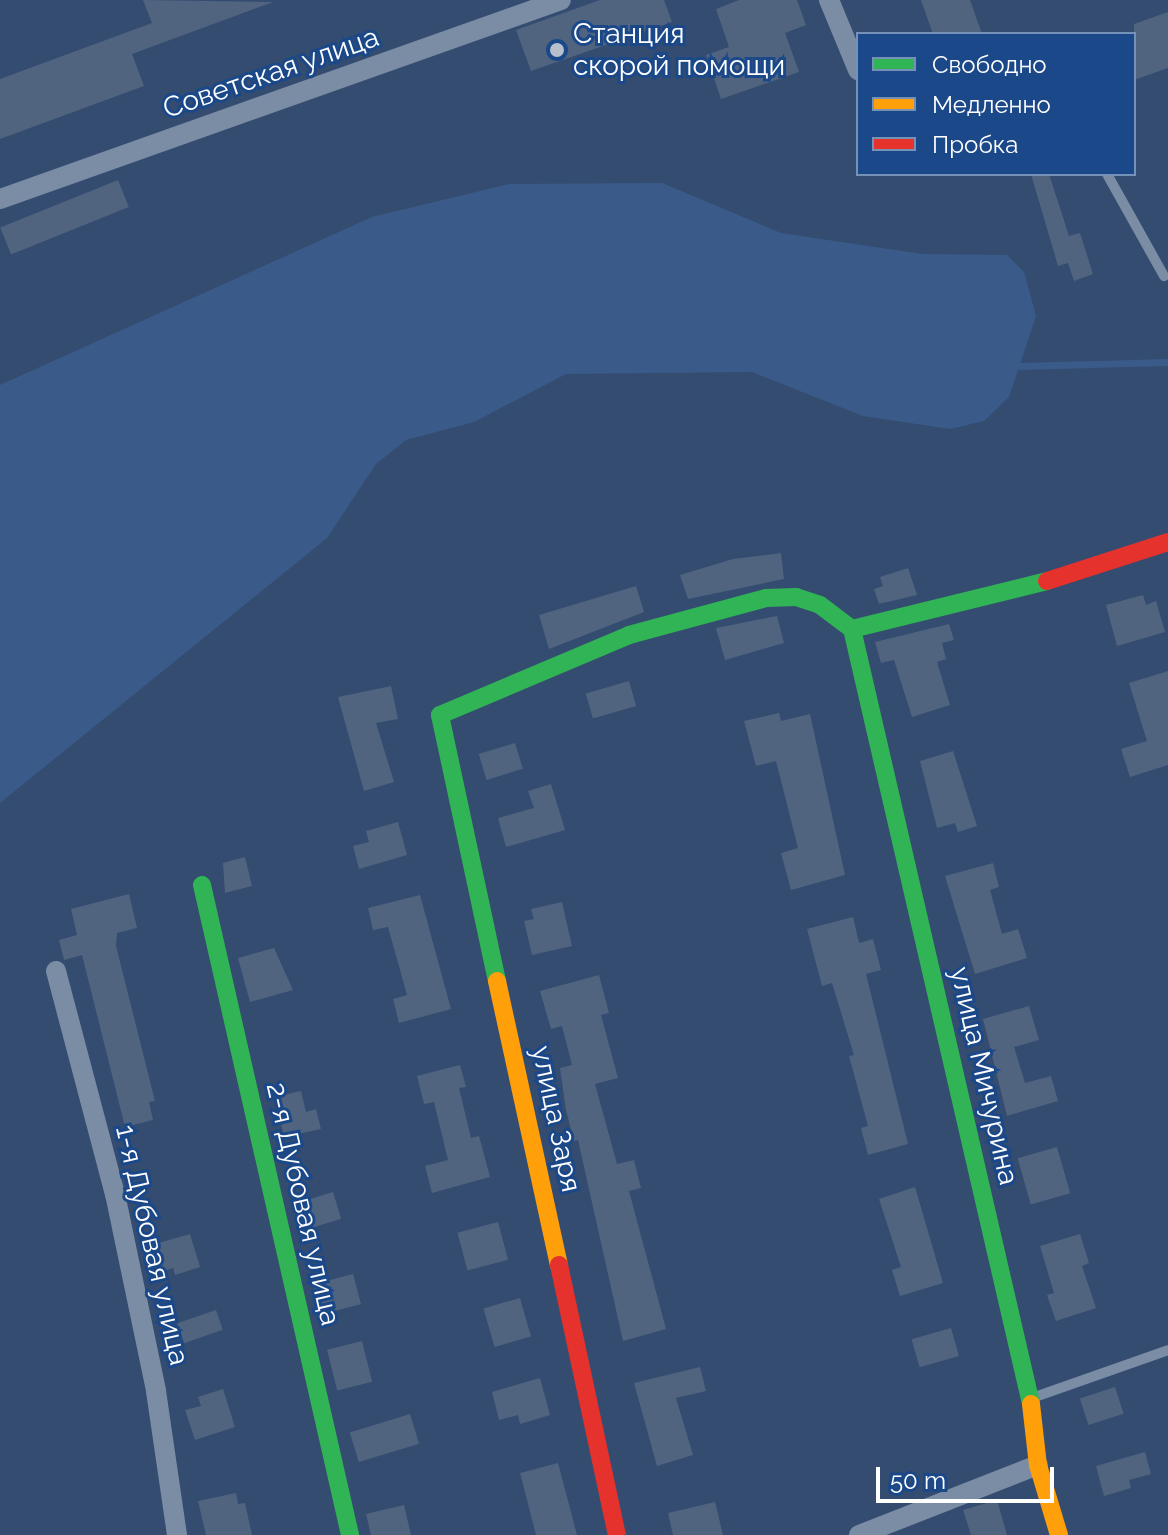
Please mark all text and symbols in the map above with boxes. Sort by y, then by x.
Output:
place label: Станция скорой помощи [573,17,785,83]
street label: Советская улица [158,20,384,126]
legend [856,32,1136,176]
marker: Станция скорой помощи [548,41,566,59]
text: Свободно [932,50,1047,79]
text: Медленно [932,90,1051,119]
text: Пробка [932,130,1018,159]
street label: улица Мичурина [943,964,1025,1188]
street label: улица Заря [524,1043,588,1195]
street label: 2-я Дубовая улица [259,1079,347,1329]
street label: 1-я Дубовая улица [108,1121,196,1369]
scale bar [880,1451,1058,1501]
text: 50 m [890,1466,946,1495]

